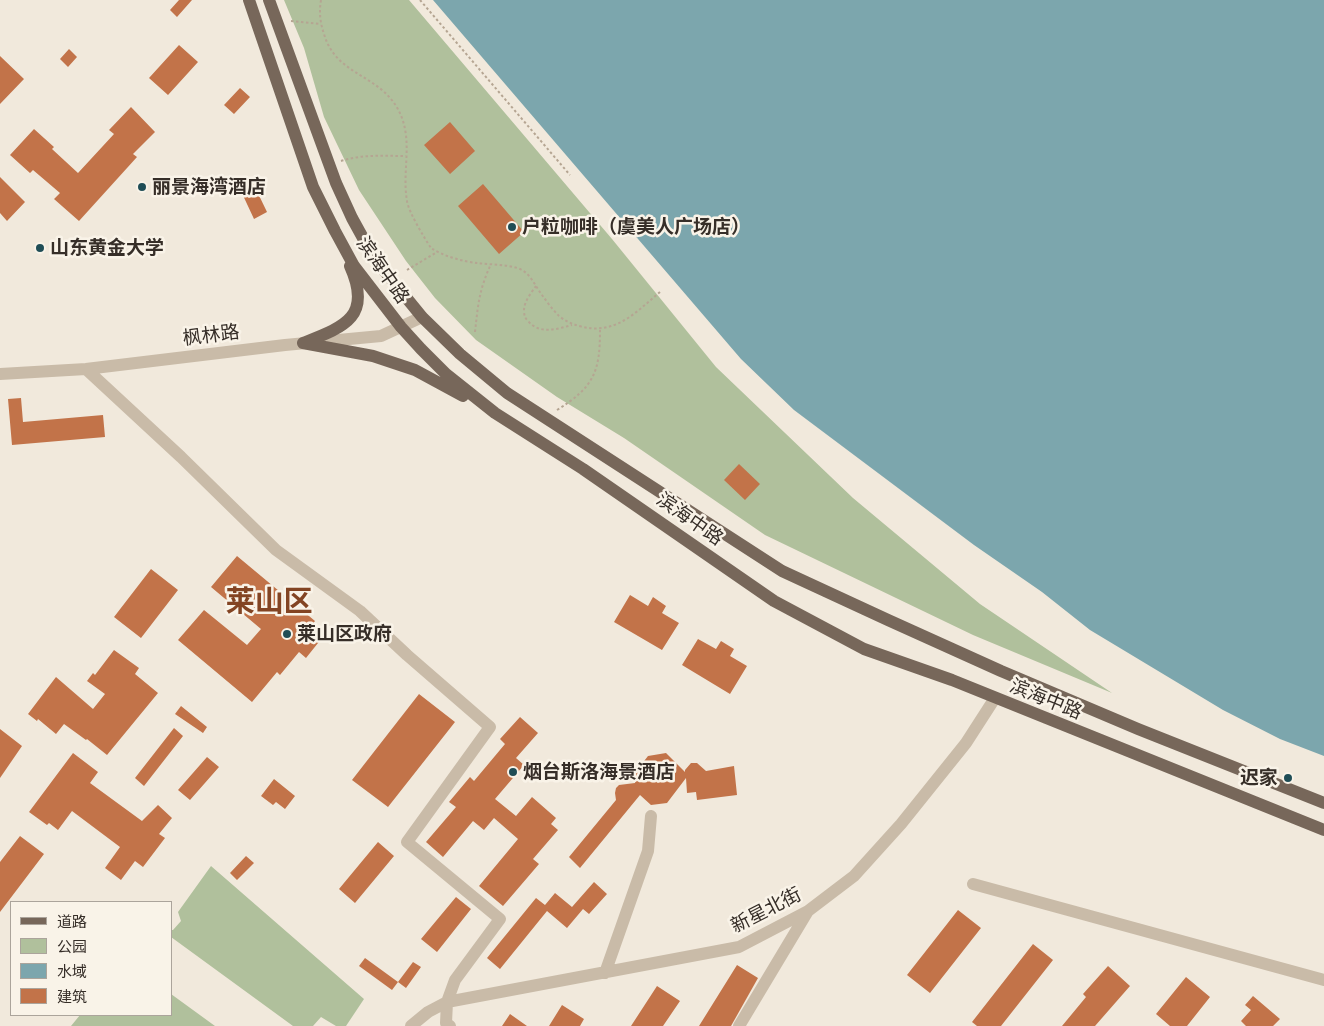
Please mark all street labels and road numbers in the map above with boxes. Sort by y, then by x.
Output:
street label: 滨海中路 [352,232,414,308]
street label: 枫林路 [181,320,241,350]
street label: 滨海中路 [652,488,728,550]
street label: 滨海中路 [1006,674,1086,724]
street label: 新星北街 [727,883,805,937]

